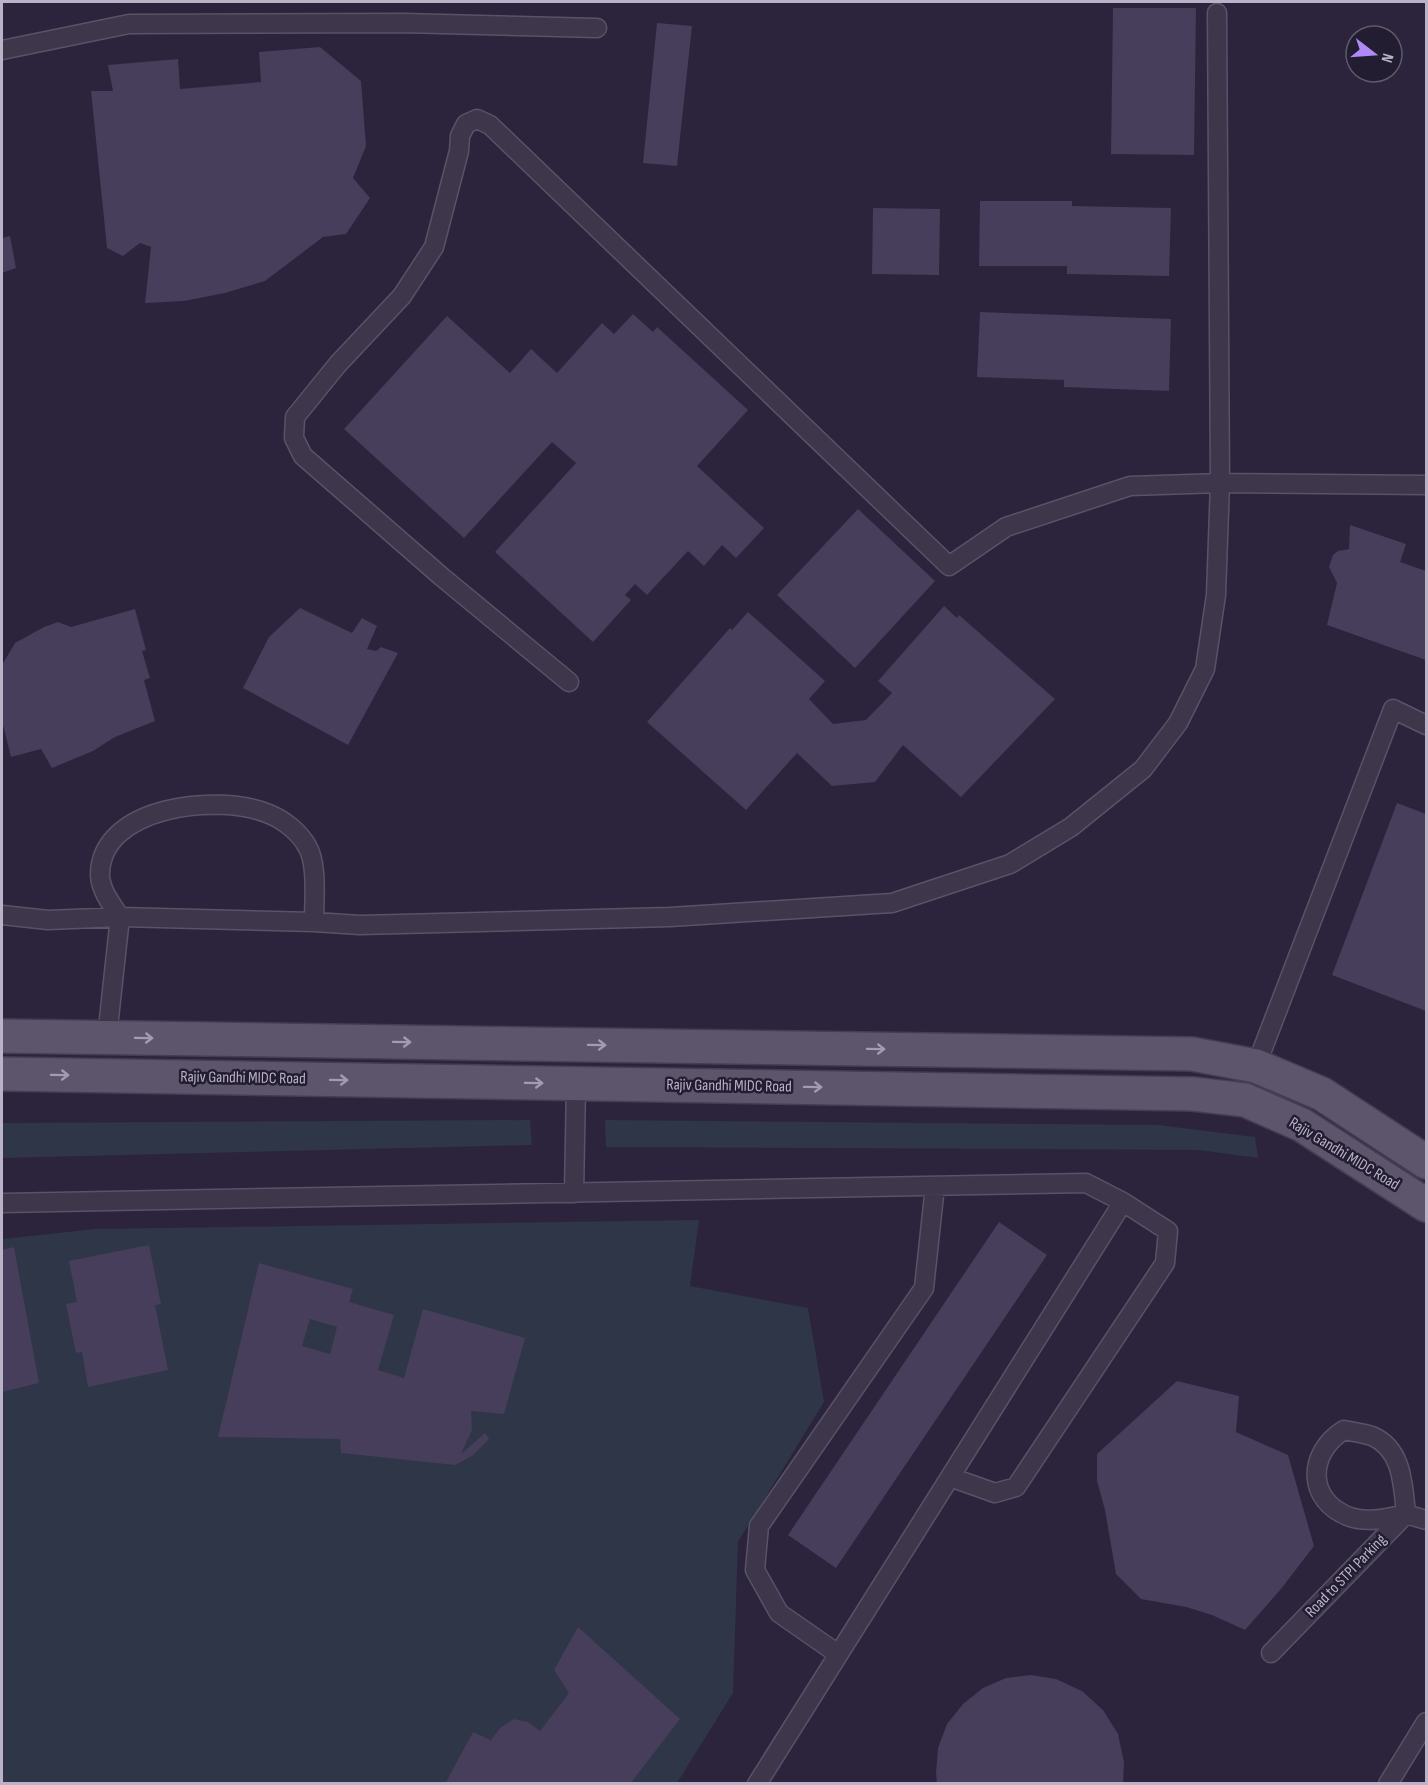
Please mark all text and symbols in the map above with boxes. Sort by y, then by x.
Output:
north arrow [1344,24,1404,84]
text: N [1377,51,1397,65]
one-way arrow [133,1032,153,1044]
one-way arrow [391,1036,411,1048]
one-way arrow [586,1039,606,1051]
one-way arrow [865,1043,885,1055]
street label: Rajiv Gandhi MIDC Road [180,1067,306,1089]
one-way arrow [49,1069,69,1081]
one-way arrow [328,1074,348,1086]
street label: Rajiv Gandhi MIDC Road [666,1075,792,1097]
one-way arrow [523,1077,543,1089]
one-way arrow [802,1082,822,1093]
street label: Rajiv Gandhi MIDC Road [1285,1114,1403,1194]
street label: Road to STPI Parking [1302,1530,1390,1622]

